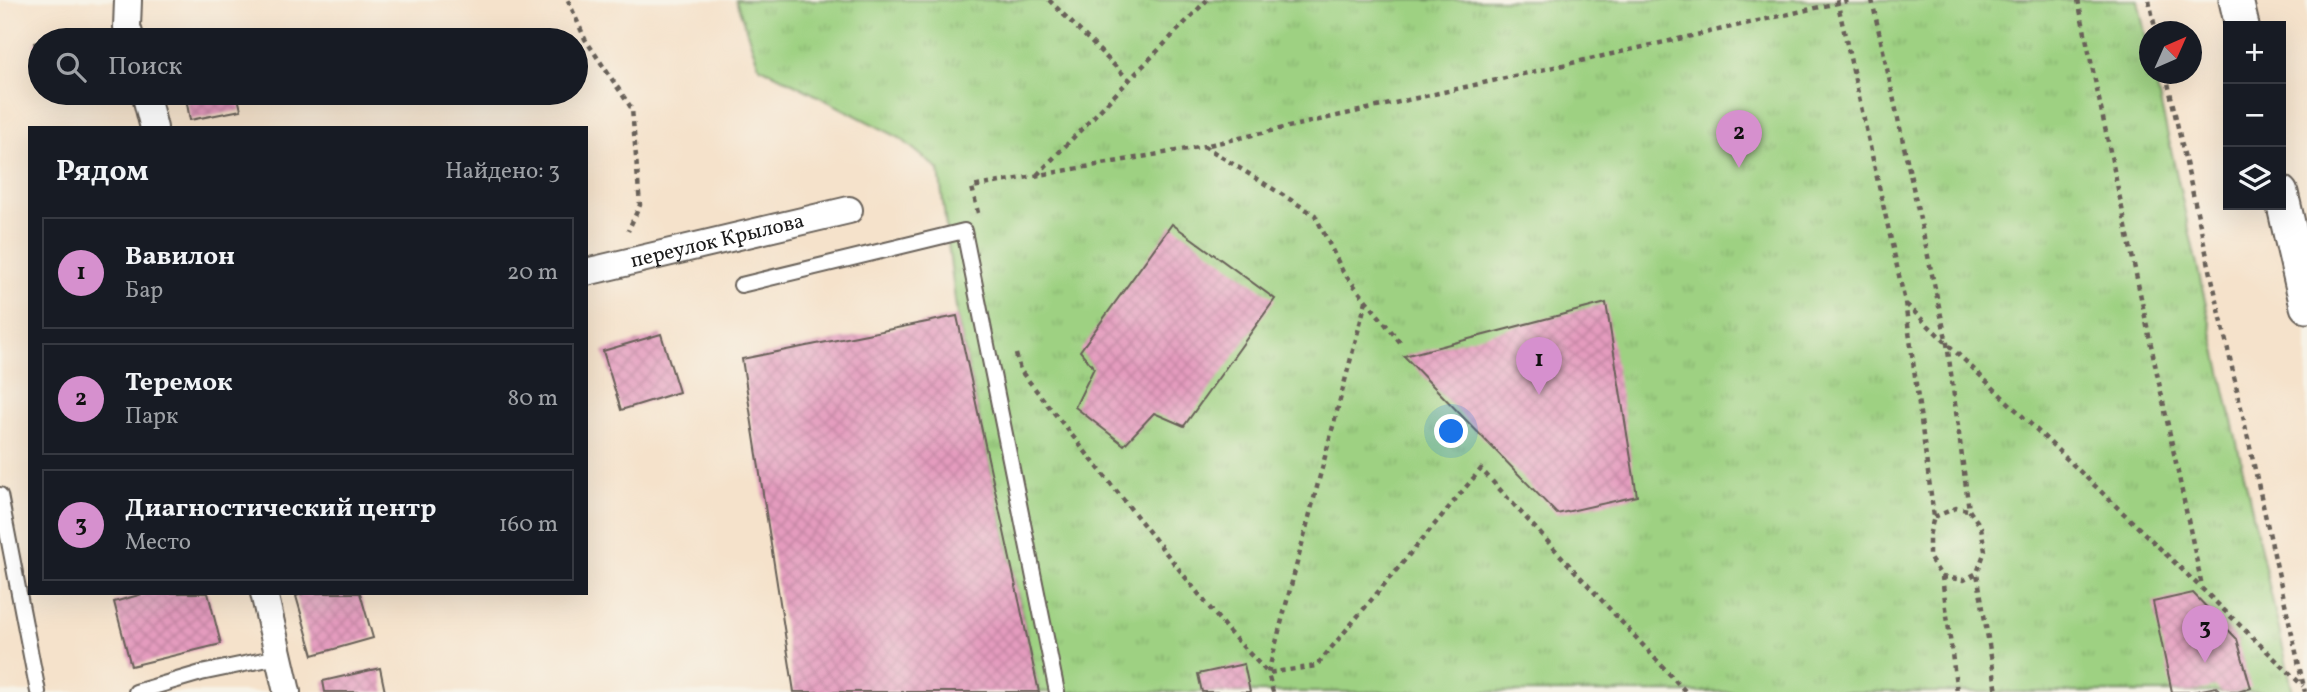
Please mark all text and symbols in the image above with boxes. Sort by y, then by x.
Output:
north arrow [2139,21,2202,84]
map controls [2223,21,2286,210]
button: + [2223,21,2286,84]
search box [28,28,588,105]
icon: search [52,48,90,86]
text: Поиск [108,49,182,85]
button: − [2223,84,2286,147]
pin: 2 [1716,110,1762,168]
button: layers [2223,147,2286,210]
text: Рядом [56,151,149,193]
text: Найдено: 3 [445,156,560,188]
street label: переулок Крылова [628,207,807,276]
text: Вавилон [125,239,235,275]
text: 1 [76,257,86,289]
text: 20 m [507,257,558,289]
text: Бар [125,275,163,307]
pin: 1 [1516,337,1562,395]
text: Теремок [125,365,233,401]
text: 2 [75,383,87,415]
text: 80 m [508,383,558,415]
text: Парк [125,401,178,433]
your location [1434,414,1468,448]
text: Диагностический центр [125,491,436,527]
text: 3 [75,509,87,541]
text: 160 m [499,509,558,541]
text: Место [125,527,191,559]
pin: 3 [2182,605,2228,663]

